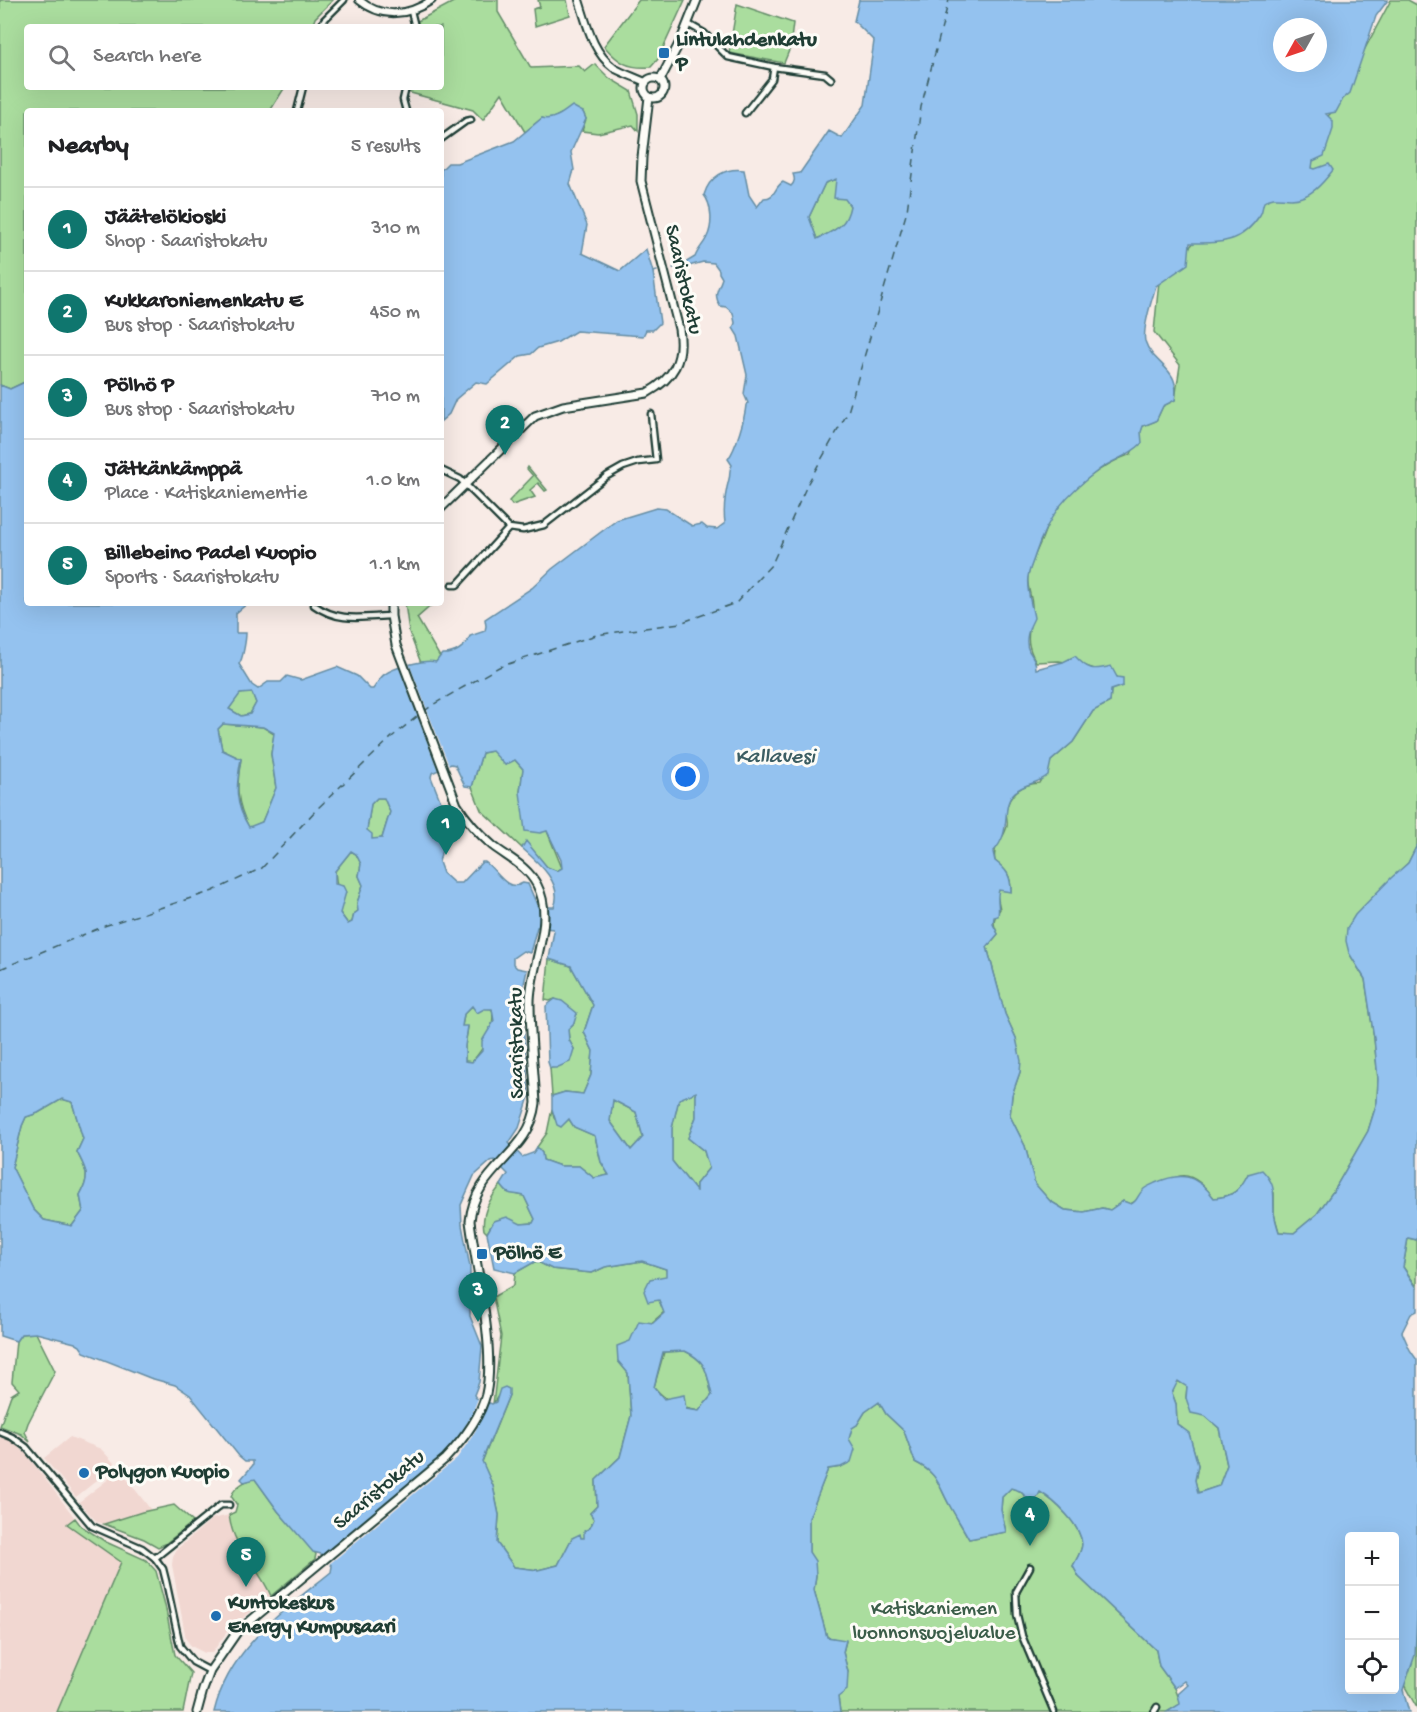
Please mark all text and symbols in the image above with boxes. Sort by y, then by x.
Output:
north arrow [1273,18,1327,72]
search box [24,24,444,90]
place label: Lintulahdenkatu P [675,29,817,78]
icon: search [45,41,78,74]
text: Search here [93,44,201,70]
marker: Lintulahdenkatu P [657,46,671,60]
text: Nearby [48,132,129,163]
text: 5 results [351,136,420,159]
text: Jäätelökioski [105,205,226,231]
text: 1 [63,218,72,241]
text: 310 m [371,218,420,241]
street label: Saaristokatu [657,223,707,337]
text: Shop · Saaristokatu [105,231,267,254]
text: Kukkaroniemenkatu E [105,289,303,315]
text: 2 [63,302,72,325]
text: 450 m [370,302,420,325]
text: Bus stop · Saaristokatu [105,315,295,338]
text: Pölhö P [105,373,174,399]
text: 3 [62,386,73,409]
text: 710 m [371,386,420,409]
text: Bus stop · Saaristokatu [105,399,295,422]
pin: 2 [486,406,524,455]
text: Jätkänkämppä [105,457,242,483]
text: 4 [63,470,72,493]
text: 1.0 km [366,470,420,493]
text: Place · Katiskaniementie [105,483,307,506]
text: Billebeino Padel Kuopio [105,541,316,567]
text: 5 [62,554,73,577]
text: 1.1 km [370,554,420,577]
text: Sports · Saaristokatu [105,567,279,590]
water label: Kallavesi [735,745,817,771]
your location [671,762,700,791]
pin: 1 [426,806,466,855]
street label: Saaristokatu [505,987,531,1099]
place label: Pölhö E [493,1242,563,1267]
marker: Pölhö E [475,1247,489,1261]
pin: 3 [458,1272,498,1322]
street label: Saaristokatu [329,1445,431,1536]
place label: Polygon Kuopio [95,1461,229,1486]
marker: Polygon Kuopio [77,1466,91,1480]
pin: 4 [1010,1496,1050,1546]
map controls [1345,1532,1399,1694]
button: + [1345,1532,1399,1586]
pin: 5 [226,1538,266,1587]
button: − [1345,1586,1399,1640]
place label: Kuntokeskus Energy Kumpusaari [227,1592,396,1641]
park label: Katiskaniemen luonnonsuojelualue [852,1598,1017,1647]
marker: Kuntokeskus Energy Kumpusaari [209,1609,223,1623]
button: locate [1345,1640,1399,1694]

